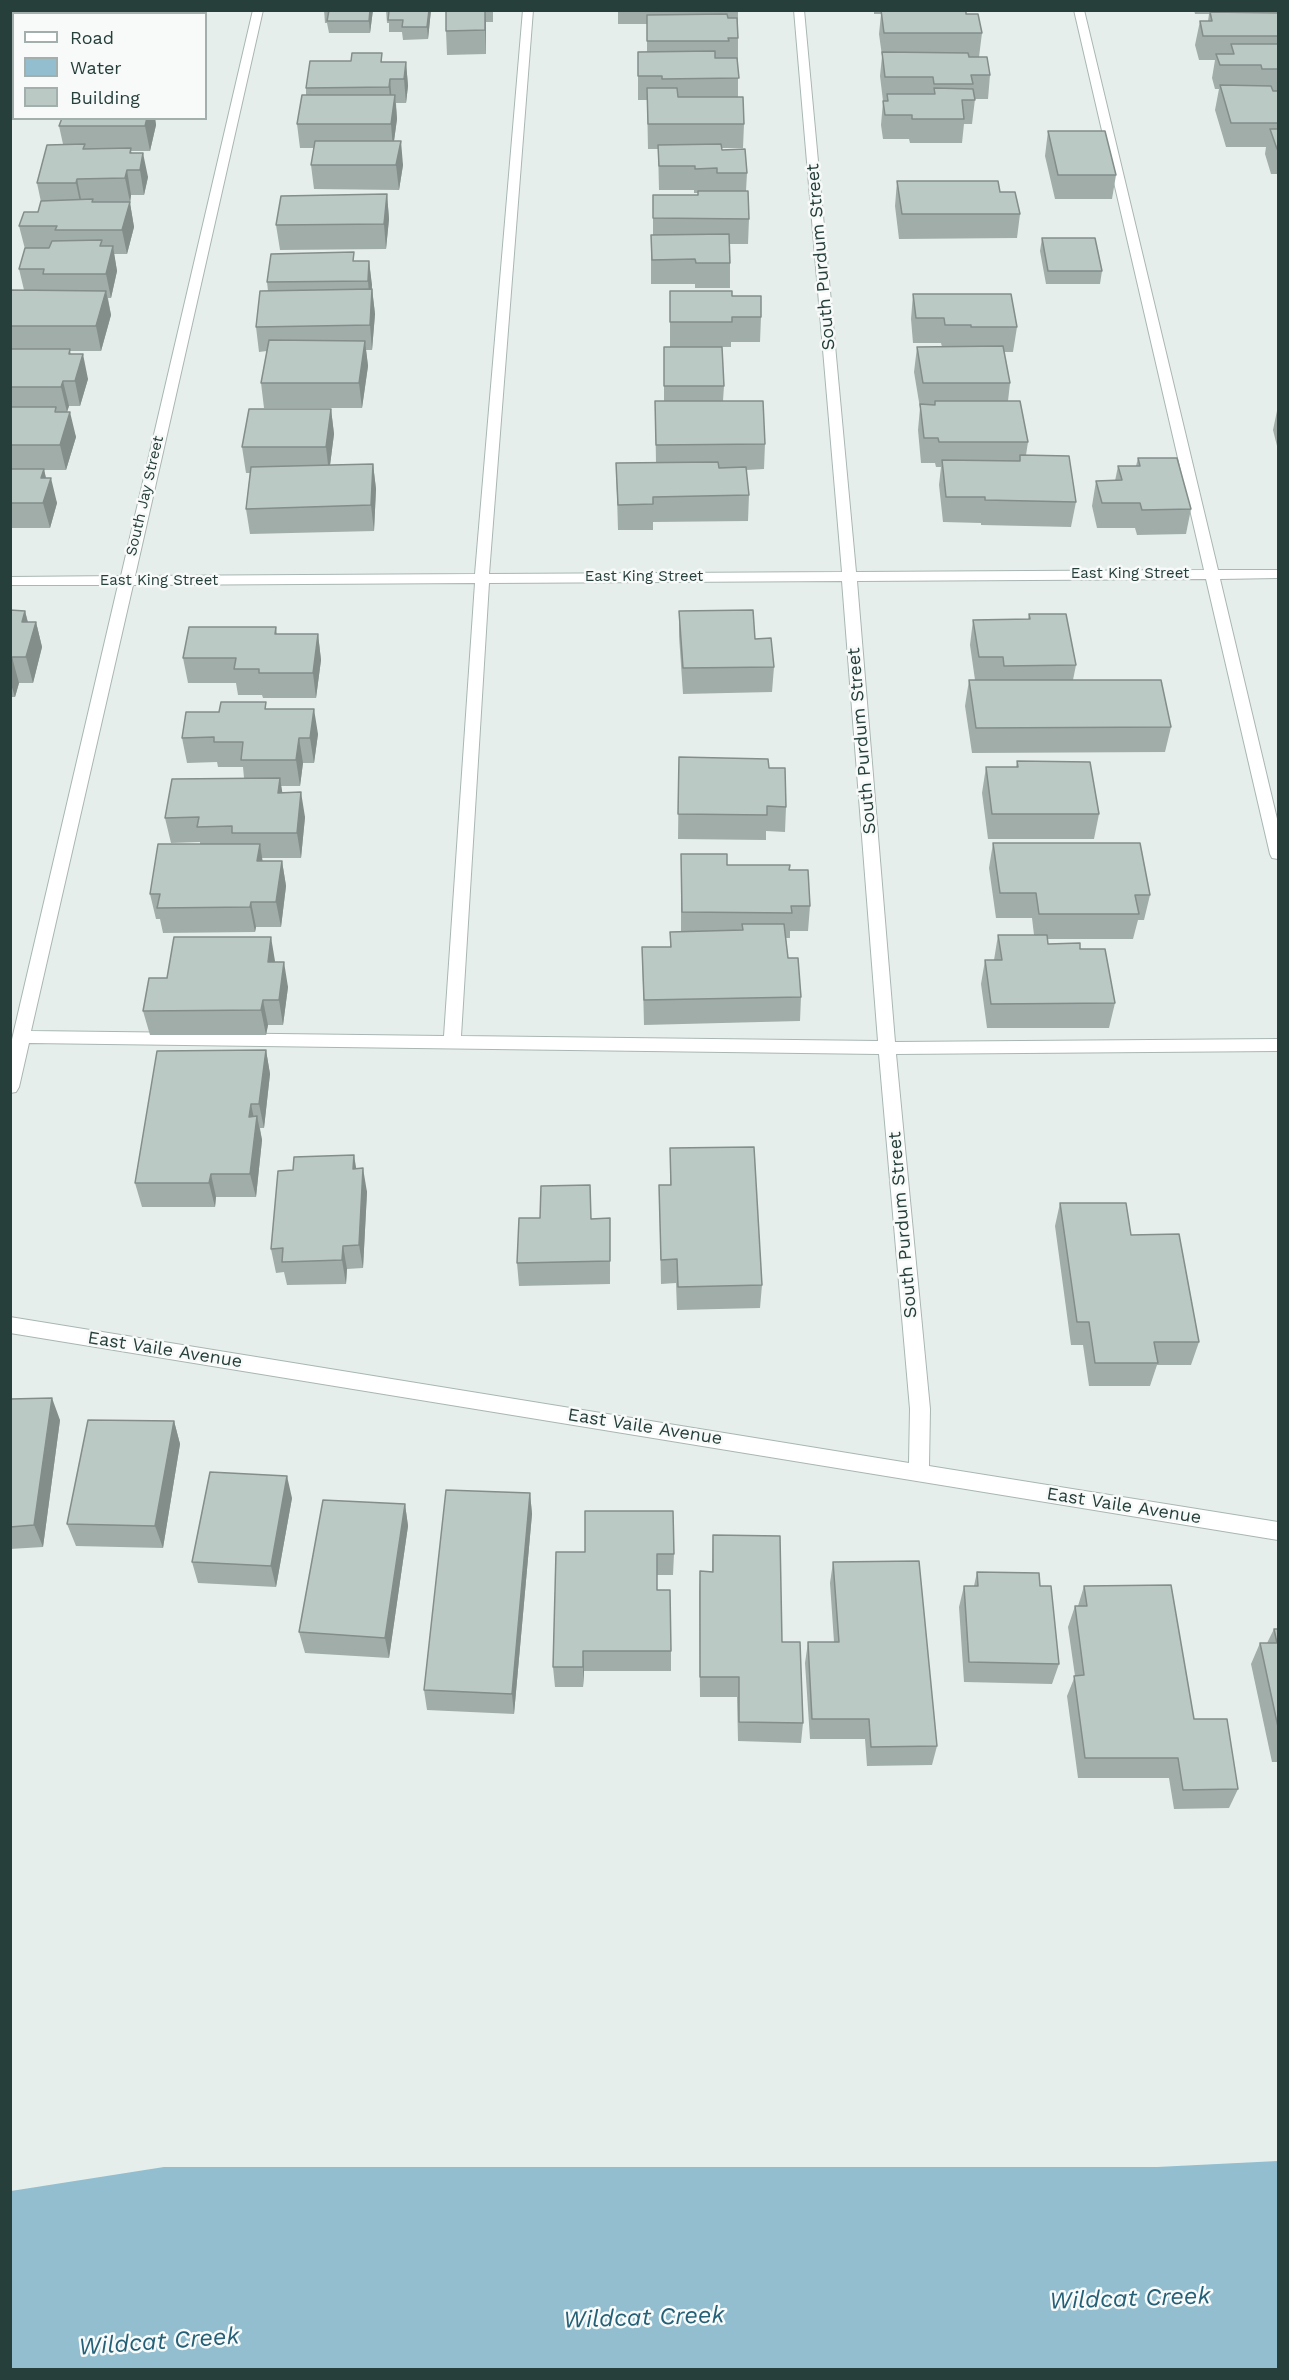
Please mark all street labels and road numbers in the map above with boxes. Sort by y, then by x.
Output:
street label: South Purdum Street [802,163,840,351]
street label: South Jay Street [122,434,168,558]
street label: East King Street [1071,565,1189,583]
street label: East King Street [585,568,703,586]
street label: East King Street [100,572,218,590]
street label: South Purdum Street [843,647,881,835]
street label: South Purdum Street [884,1131,922,1319]
street label: East Vaile Avenue [86,1327,244,1373]
street label: East Vaile Avenue [566,1404,724,1450]
street label: East Vaile Avenue [1045,1483,1203,1529]

